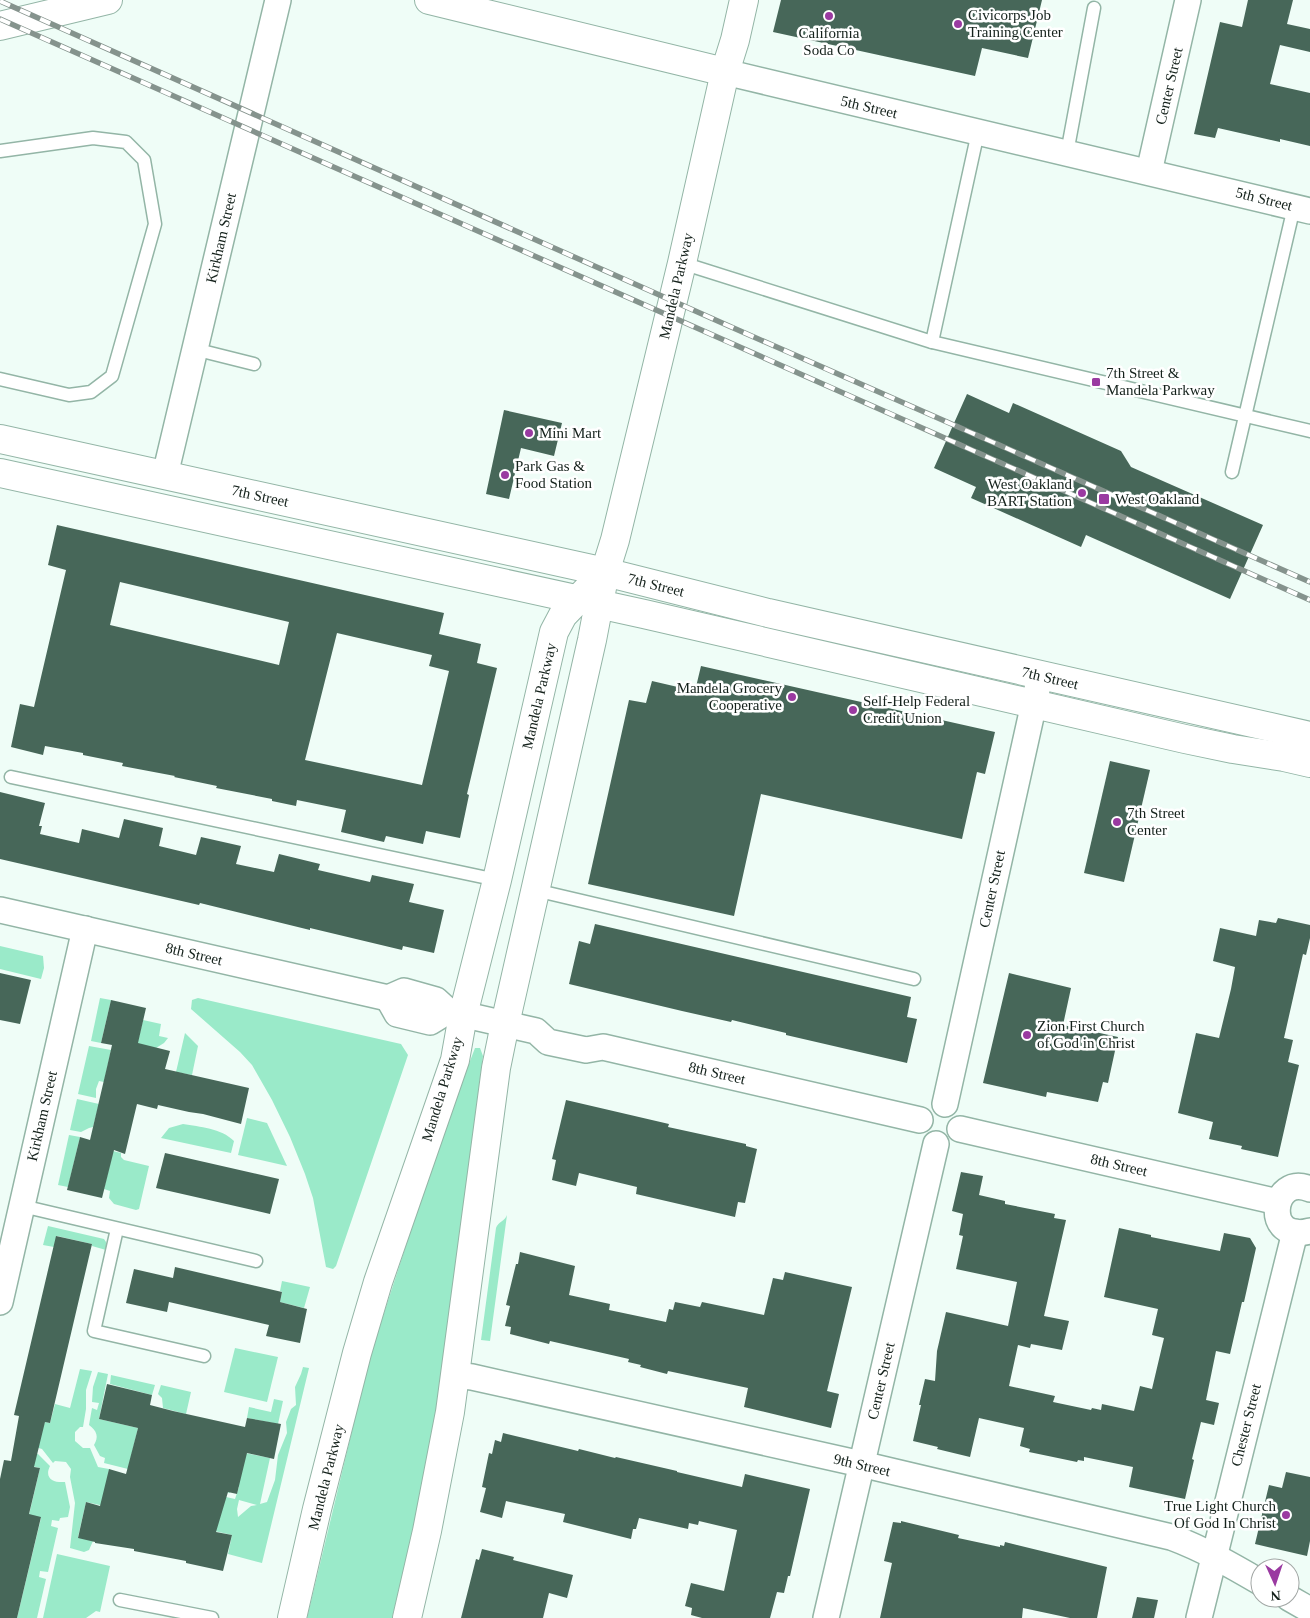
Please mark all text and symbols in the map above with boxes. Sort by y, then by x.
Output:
place label: Civicorps Job Training Center [968,7,1063,40]
marker: California Soda Co [823,10,835,22]
marker: Civicorps Job Training Center [952,18,964,30]
place label: California Soda Co [799,25,860,58]
street label: Center Street [1152,45,1186,126]
street label: 5th Street [839,93,900,121]
street label: 5th Street [1234,184,1295,214]
street label: Kirkham Street [203,191,239,285]
street label: Mandela Parkway [656,231,696,341]
place label: 7th Street & Mandela Parkway [1106,365,1215,398]
marker: 7th Street & Mandela Parkway [1090,376,1102,388]
place label: Mini Mart [539,425,602,441]
marker: Mini Mart [523,427,535,439]
place label: Park Gas & Food Station [515,458,593,491]
marker: Park Gas & Food Station [499,469,511,481]
place label: West Oakland BART Station [987,476,1072,509]
street label: 7th Street [230,482,291,510]
marker: West Oakland BART Station [1076,487,1088,499]
place label: West Oakland [1115,491,1200,507]
marker: West Oakland [1097,492,1111,506]
street label: 7th Street [626,570,687,600]
street label: Mandela Parkway [519,641,559,751]
street label: 7th Street [1020,664,1081,692]
place label: Mandela Grocery Cooperative [677,680,782,713]
marker: Mandela Grocery Cooperative [786,691,798,703]
place label: Self-Help Federal Credit Union [863,693,970,726]
marker: Self-Help Federal Credit Union [847,704,859,716]
place label: 7th Street Center [1127,805,1186,838]
marker: 7th Street Center [1111,816,1123,828]
street label: Center Street [976,848,1008,929]
street label: 8th Street [164,940,225,968]
place label: Zion First Church of God in Christ [1037,1018,1145,1051]
marker: Zion First Church of God in Christ [1021,1029,1033,1041]
street label: Mandela Parkway [418,1034,466,1143]
street label: 8th Street [687,1059,748,1087]
street label: Kirkham Street [24,1069,60,1163]
street label: 8th Street [1089,1151,1150,1179]
street label: Center Street [864,1340,898,1421]
street label: Chester Street [1228,1381,1264,1468]
street label: Mandela Parkway [305,1422,347,1532]
street label: 9th Street [832,1451,893,1479]
place label: True Light Church Of God In Christ [1164,1498,1277,1531]
marker: True Light Church Of God In Christ [1280,1509,1292,1521]
north arrow [1250,1558,1300,1608]
text: N [1270,1588,1281,1603]

